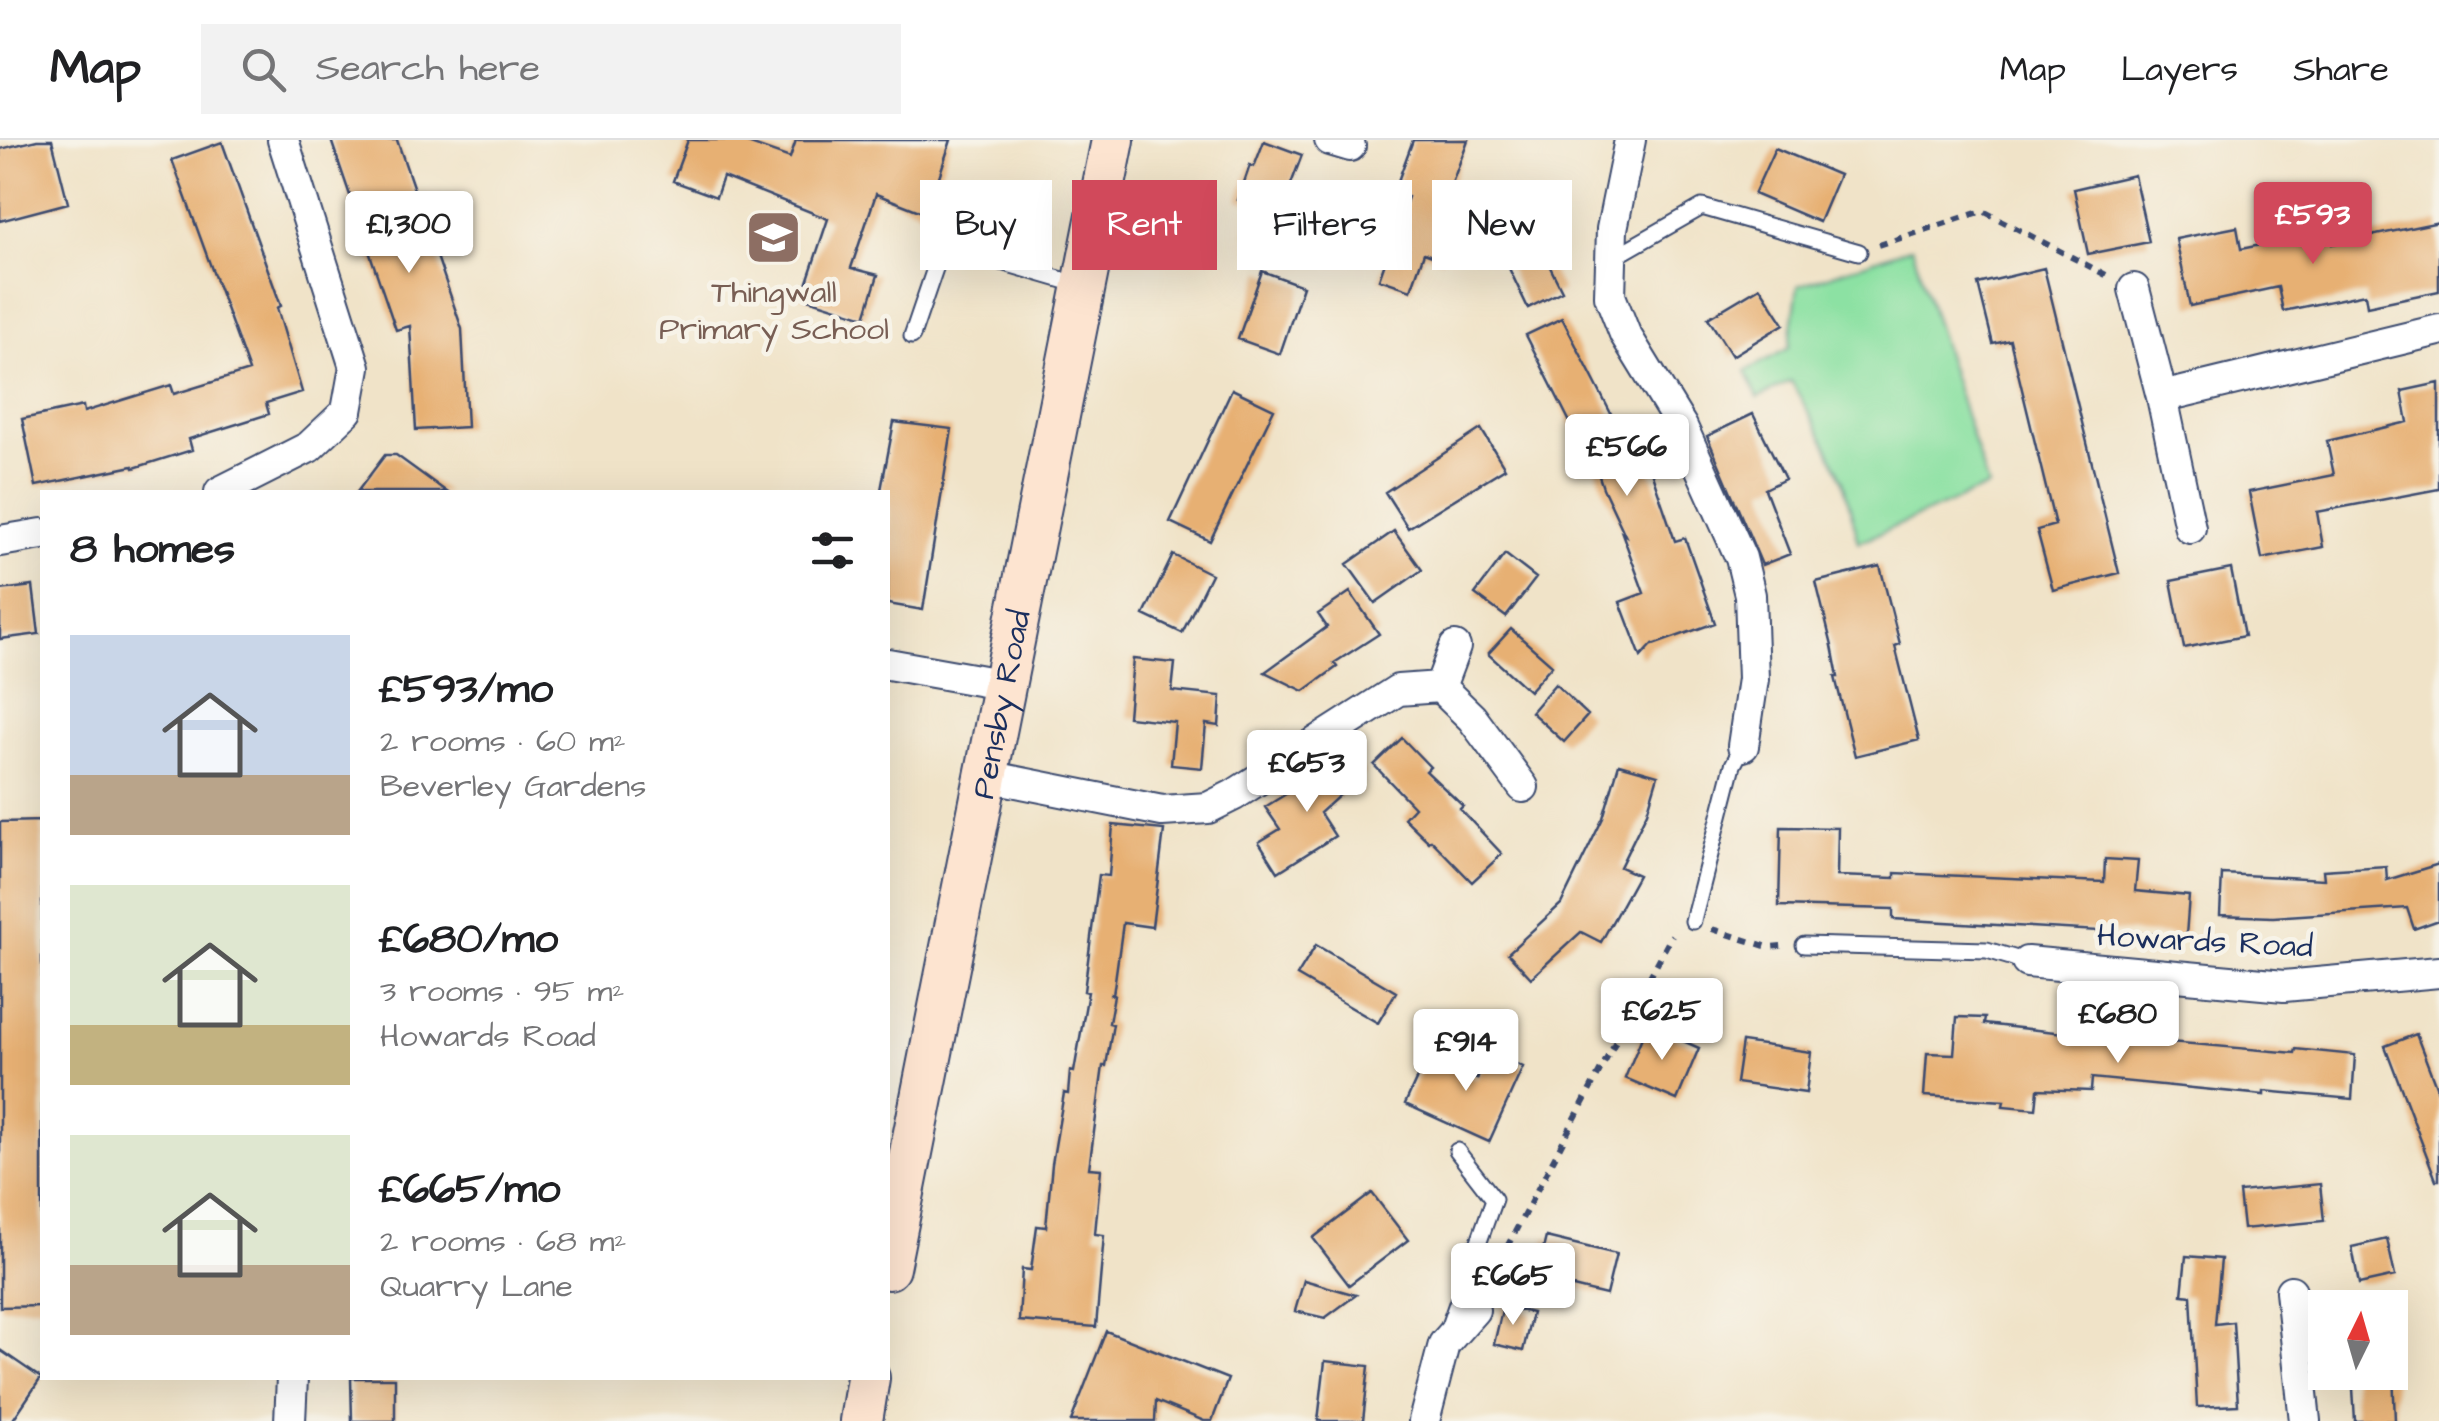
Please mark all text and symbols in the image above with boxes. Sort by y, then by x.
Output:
search box [201,24,901,114]
text: Map [50,36,141,102]
icon: search [236,42,291,97]
text: Search here [316,43,540,95]
text: Map [2000,45,2066,94]
text: Layers [2121,45,2238,94]
text: Share [2293,45,2389,94]
chip: Buy [920,180,1052,270]
chip: Rent [1072,180,1217,270]
chip: Filters [1237,180,1412,270]
chip: New [1432,180,1572,270]
pin: £593 [2254,182,2372,267]
pin: £1,300 [328,191,490,276]
text: £593 [2276,192,2350,237]
text: £1,300 [367,201,451,246]
school or university icon: Thingwall Primary School [744,207,804,267]
place label: Thingwall Primary School [659,270,889,352]
pin: £566 [1568,414,1686,499]
text: £566 [1587,424,1667,469]
text: 8 homes [70,521,235,579]
icon: filters [805,523,860,578]
street label: Pensby Road [961,606,1043,803]
text: £593/mo [380,661,553,719]
icon: home [150,675,270,795]
text: 2 rooms · 60 m² [380,719,626,764]
pin: £653 [1248,730,1366,815]
text: £653 [1269,740,1345,785]
text: Beverley Gardens [380,764,646,809]
text: £680/mo [380,911,558,969]
street label: Howards Road [2096,913,2314,970]
icon: home [150,925,270,1045]
text: 3 rooms · 95 m² [380,969,624,1014]
pin: £625 [1603,978,1721,1063]
pin: £680 [2059,981,2177,1066]
text: £625 [1623,988,1701,1033]
text: £680 [2079,991,2157,1036]
pin: £914 [1407,1009,1525,1094]
text: Howards Road [380,1014,596,1059]
text: £914 [1435,1019,1497,1064]
text: £665/mo [380,1161,560,1219]
icon: home [150,1175,270,1295]
text: 2 rooms · 68 m² [380,1219,626,1264]
pin: £665 [1454,1243,1572,1328]
text: £665 [1473,1253,1553,1298]
text: Quarry Lane [380,1264,573,1309]
north arrow [2308,1290,2408,1390]
map controls [2308,1290,2408,1390]

